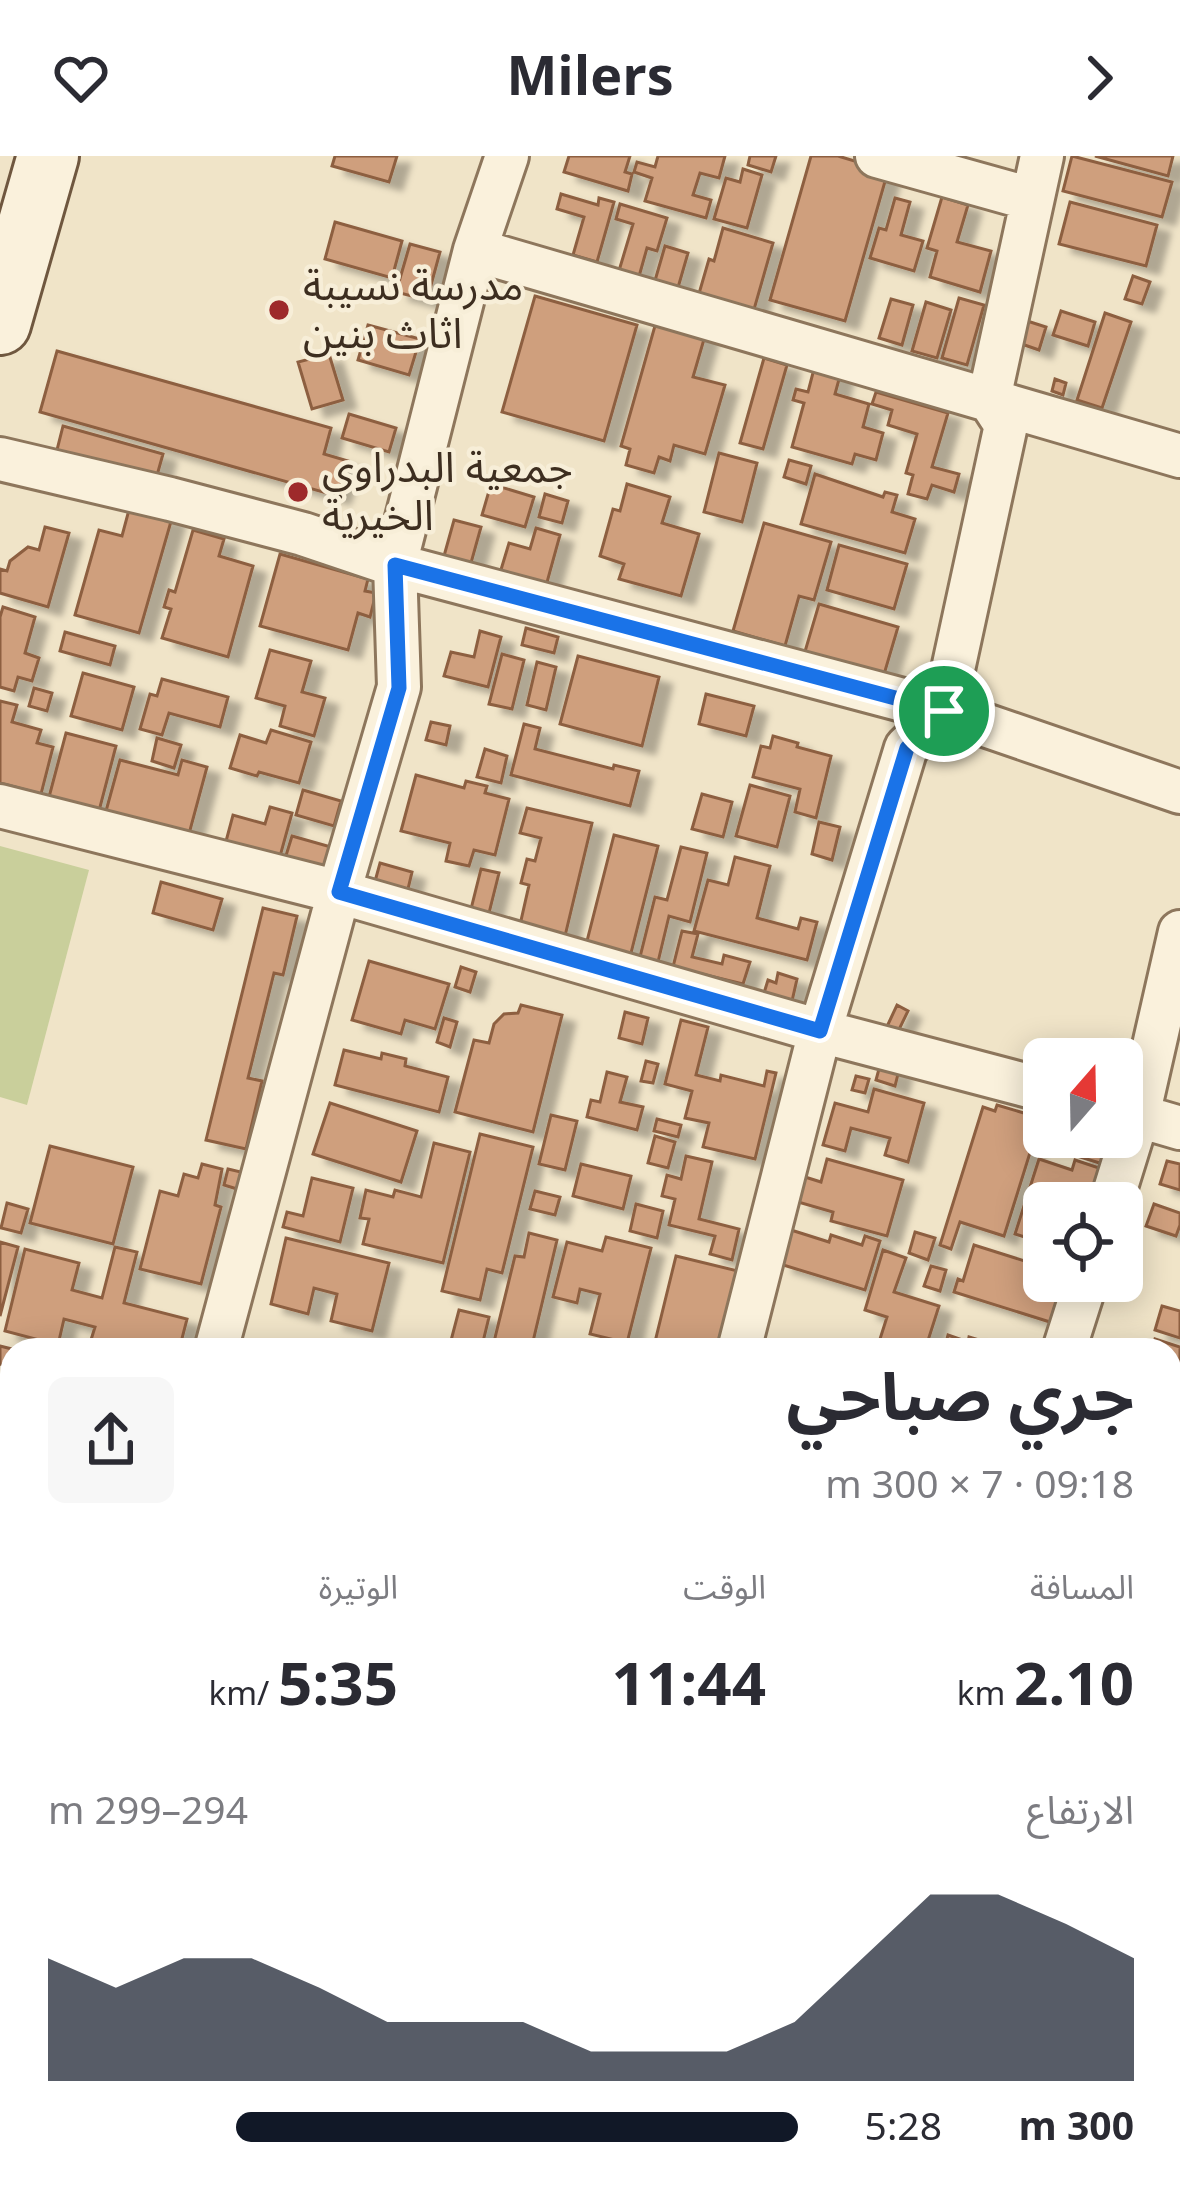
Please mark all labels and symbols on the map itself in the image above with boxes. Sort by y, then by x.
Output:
place label: مدرسة نسيبة اثاث بنين [303,242,523,379]
marker: مدرسة نسيبة اثاث بنين [266,297,292,323]
place label: جمعية البدراوي الخيرية [322,424,573,561]
marker: جمعية البدراوي الخيرية [285,479,311,505]
pin [893,660,995,762]
north arrow [1023,1038,1143,1158]

